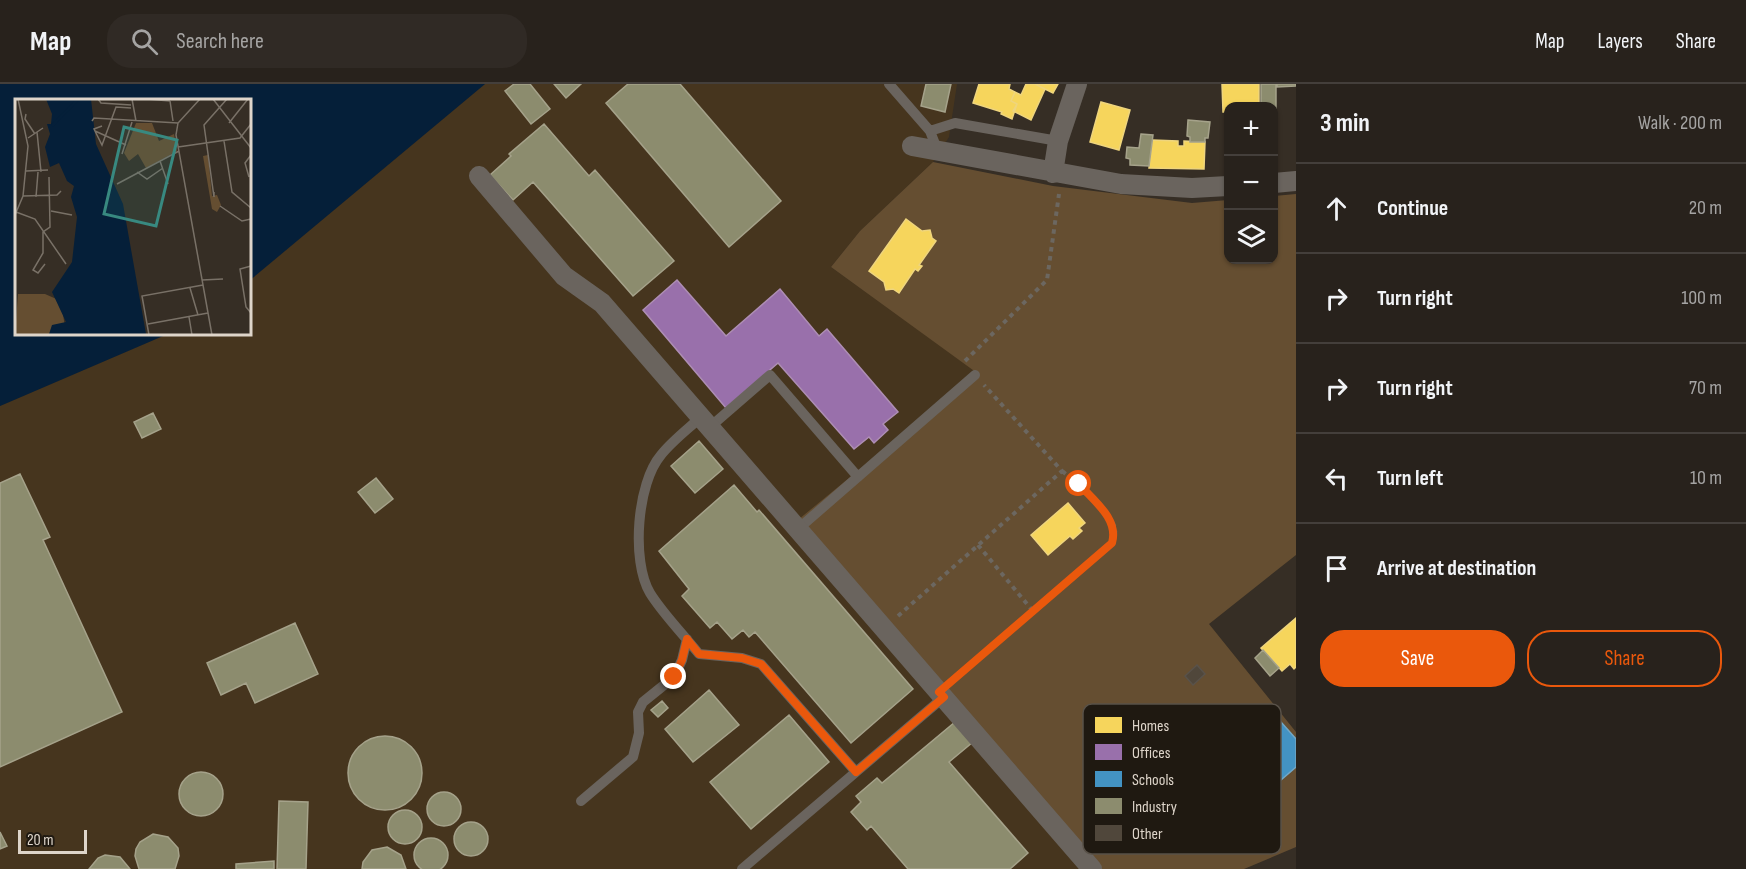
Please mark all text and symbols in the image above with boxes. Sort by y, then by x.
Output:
search box [107,14,527,68]
text: Map [30,25,71,58]
icon: search [128,25,161,58]
text: Search here [176,28,264,55]
text: Map [1535,29,1564,54]
text: Layers [1597,29,1643,54]
text: Share [1676,29,1716,54]
inset map [15,99,250,334]
map controls [1224,102,1278,264]
button: + [1224,102,1278,156]
text: 3 min [1320,108,1370,139]
text: Walk · 200 m [1638,111,1722,135]
button: − [1224,156,1278,210]
icon: ahead [1320,192,1353,225]
text: Continue [1377,195,1448,222]
text: 20 m [1689,196,1722,220]
button: layers [1224,210,1278,264]
icon: right [1320,282,1353,315]
text: Turn right [1377,285,1453,312]
text: 100 m [1681,286,1722,310]
icon: right [1320,372,1353,405]
text: Turn right [1377,375,1453,402]
text: 70 m [1689,376,1722,400]
icon: left [1320,462,1353,495]
text: Turn left [1377,465,1443,492]
text: 10 m [1690,466,1722,490]
route start [1065,470,1091,496]
icon: arrive [1320,552,1353,585]
text: Arrive at destination [1377,555,1536,582]
button: Save [1320,630,1515,687]
button: Share [1527,630,1722,687]
route end [660,663,686,689]
legend [1083,704,1281,854]
text: Homes [1132,717,1169,736]
text: Offices [1132,744,1171,763]
text: Schools [1132,771,1174,790]
text: Industry [1132,798,1177,817]
text: Other [1132,825,1163,844]
scale bar [18,827,87,854]
text: 20 m [27,831,54,850]

